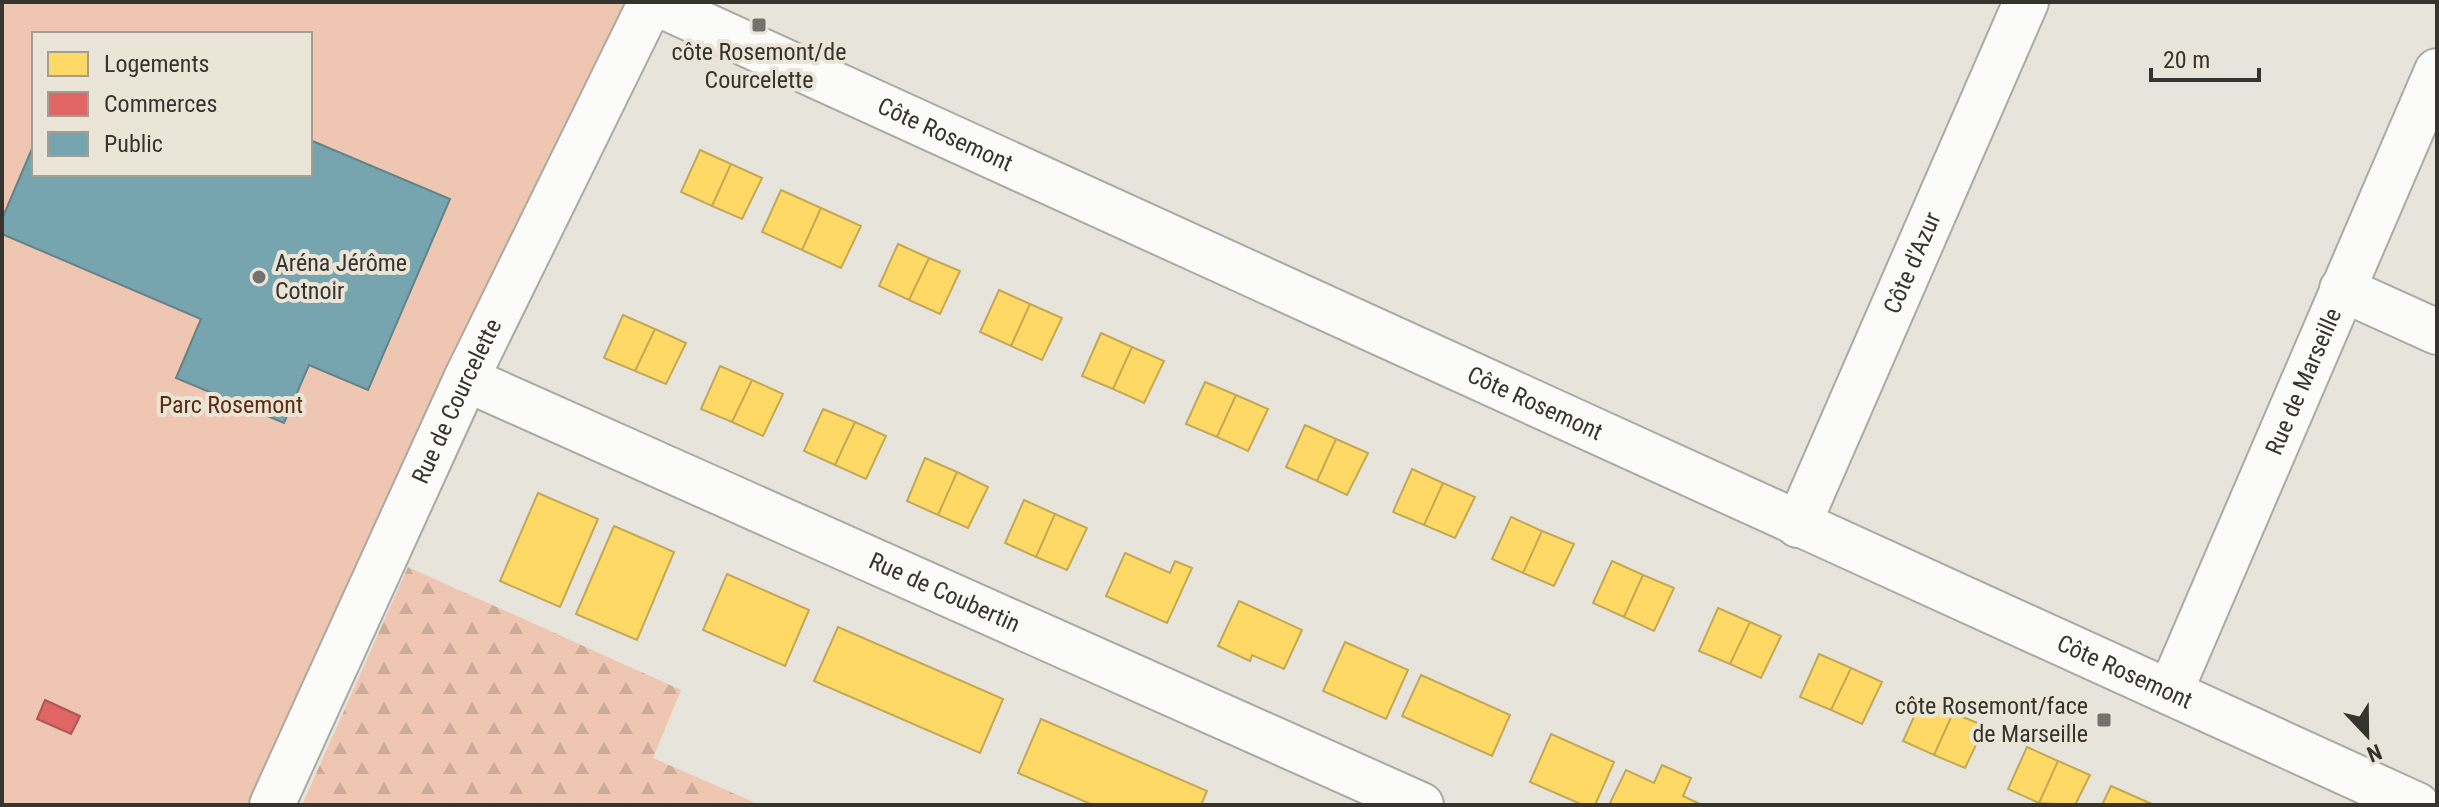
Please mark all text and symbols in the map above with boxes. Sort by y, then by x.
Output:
marker: côte Rosemont/de Courcelette [750,16,768,34]
legend [32,32,312,176]
scale bar [2151,32,2259,82]
place label: côte Rosemont/de Courcelette [672,38,846,94]
text: 20 m [2163,46,2210,74]
text: Logements [104,50,210,78]
text: Commerces [104,90,217,118]
street label: Côte Rosemont [873,92,1017,178]
text: Public [104,130,163,158]
street label: Côte d'Azur [1878,208,1947,318]
place label: Aréna Jérôme Cotnoir [275,249,407,305]
marker: Aréna Jérôme Cotnoir [250,268,268,286]
street label: Rue de Marseille [2260,304,2347,459]
street label: Rue de Courcelette [406,314,507,488]
street label: Côte Rosemont [1463,360,1607,446]
park label: Parc Rosemont [159,391,303,419]
street label: Rue de Coubertin [865,547,1024,638]
street label: Côte Rosemont [2053,629,2197,715]
place label: côte Rosemont/face de Marseille [1895,692,2088,748]
north arrow [2327,695,2407,775]
marker: côte Rosemont/face de Marseille [2095,711,2113,729]
text: N [2363,739,2385,767]

